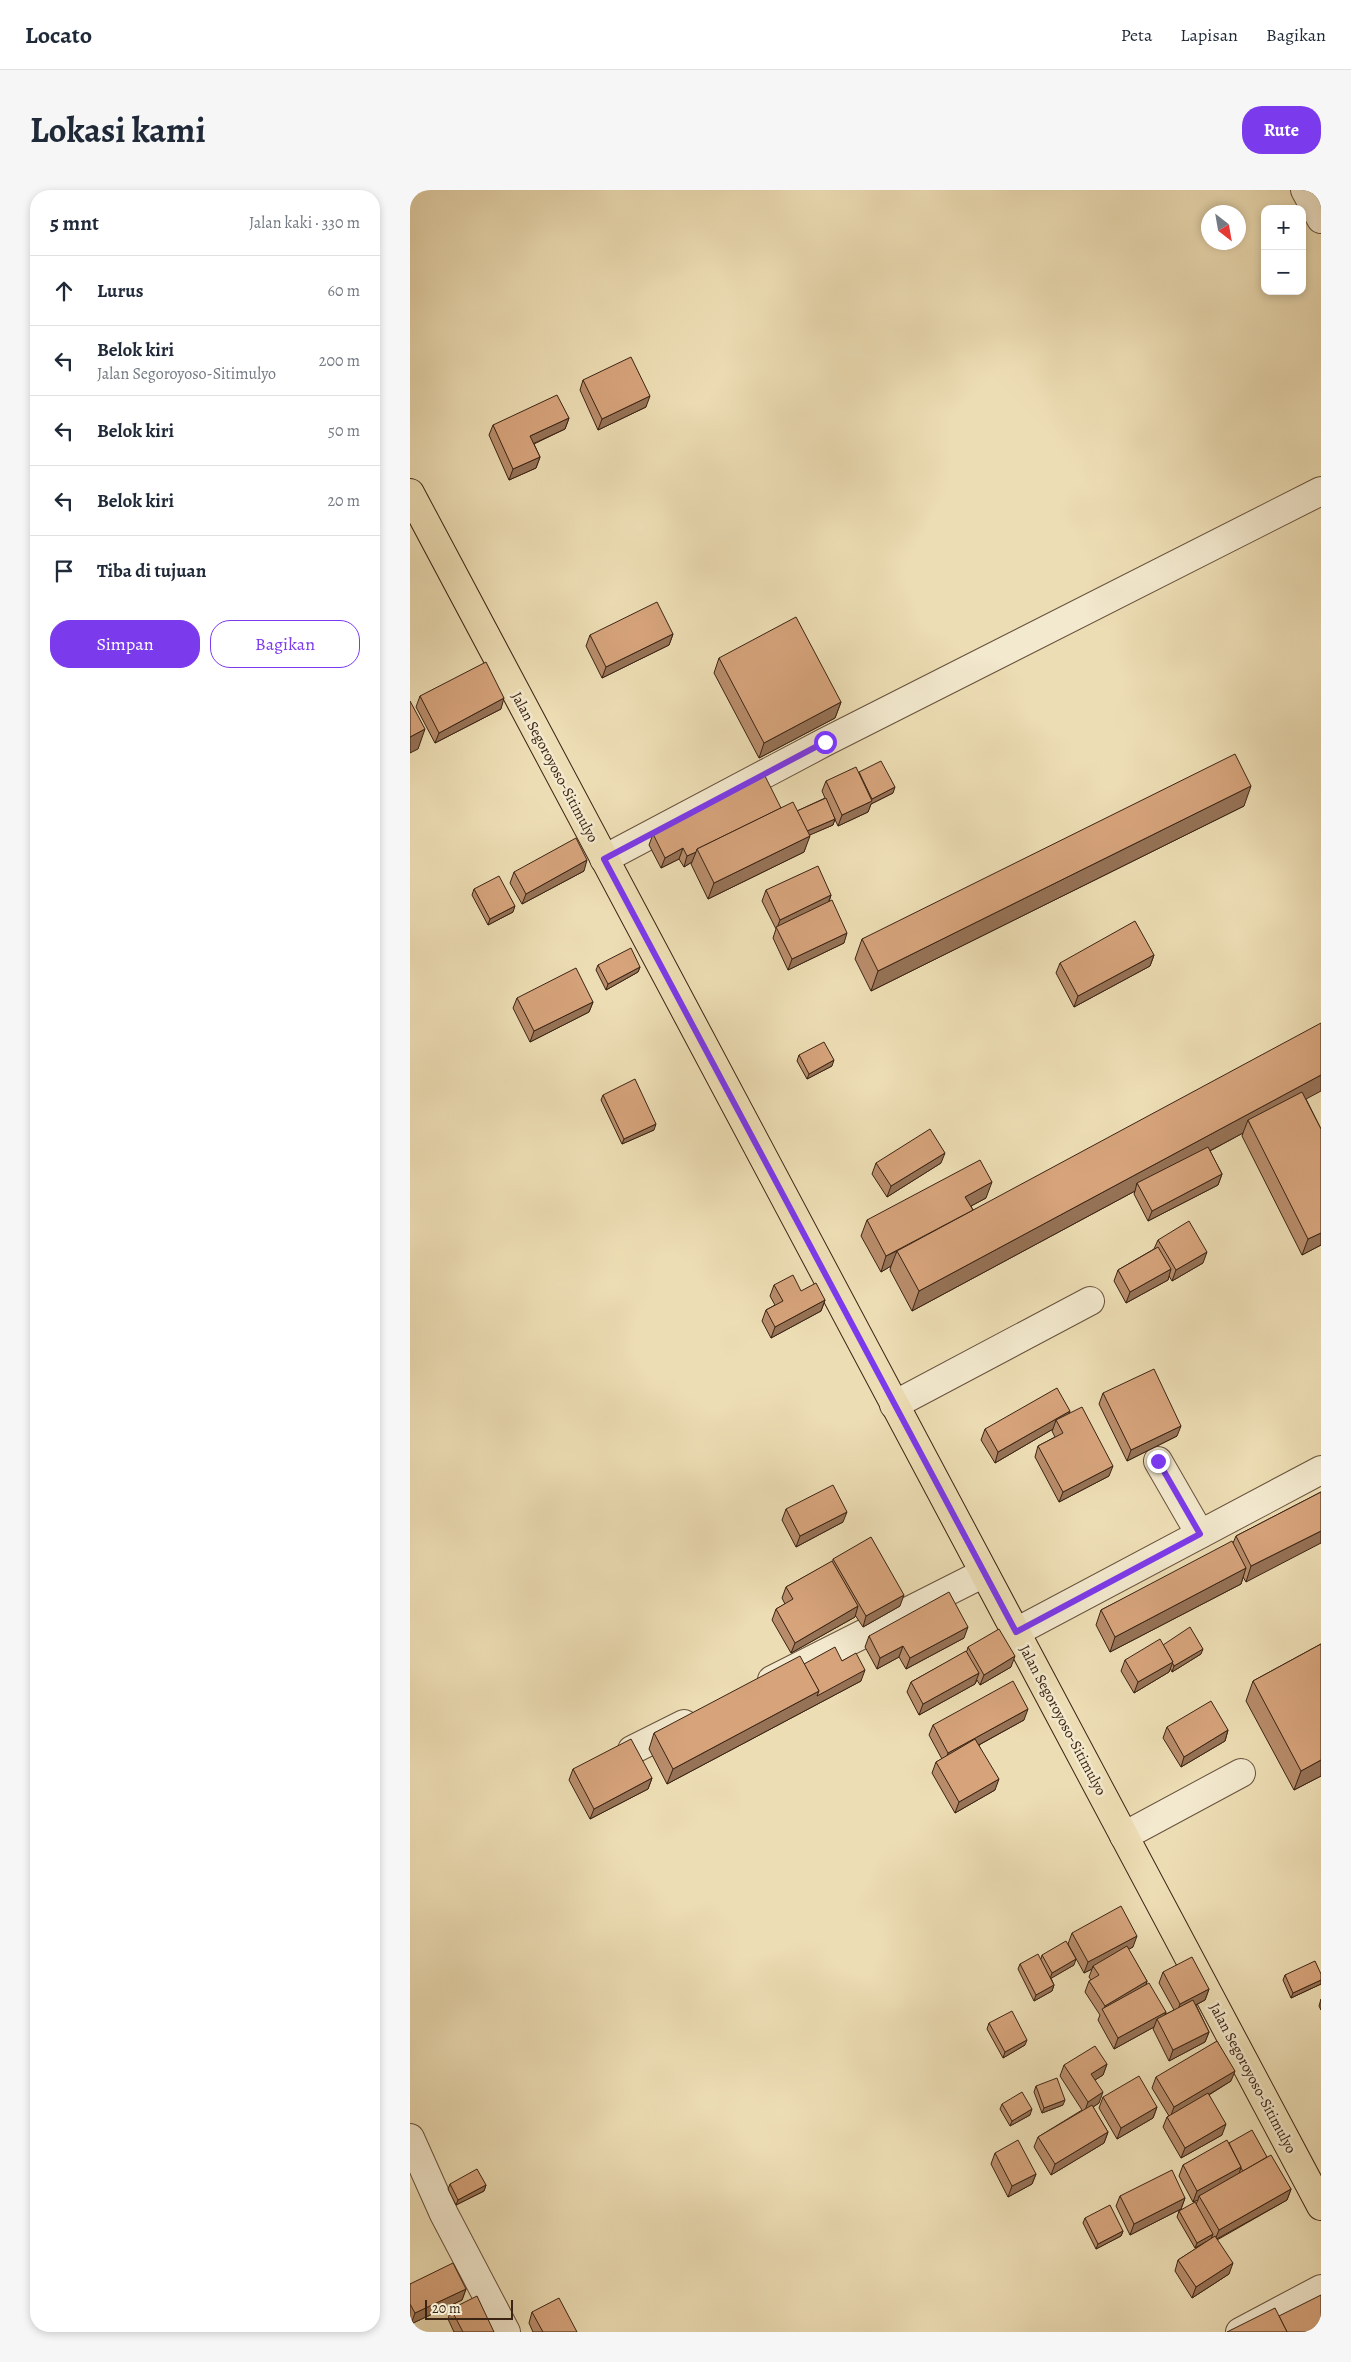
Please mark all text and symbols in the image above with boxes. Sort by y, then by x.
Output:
text: Locato [25,19,92,51]
text: Peta [1121,23,1152,47]
text: Lapisan [1180,23,1238,47]
text: Bagikan [1266,23,1326,47]
text: Lokasi kami [30,106,206,154]
button: Rute [1242,106,1321,154]
north arrow [1201,205,1246,250]
map controls [1261,205,1306,295]
button: + [1261,205,1306,250]
text: 5 mnt [50,209,99,237]
text: Jalan kaki · 330 m [249,212,360,234]
button: − [1261,250,1306,295]
icon: ahead [50,277,78,305]
text: Lurus [97,278,143,304]
text: 60 m [328,280,360,302]
text: Belok kiri [97,337,174,363]
icon: left [50,347,78,375]
text: 200 m [319,350,360,372]
text: Jalan Segoroyoso-Sitimulyo [97,363,276,385]
icon: left [50,417,78,445]
text: Belok kiri [97,418,174,444]
text: 50 m [328,420,360,442]
icon: left [50,487,78,515]
text: Belok kiri [97,488,174,514]
text: 20 m [327,490,360,512]
icon: arrive [50,557,78,585]
text: Tiba di tujuan [97,558,206,584]
button: Simpan [50,620,200,668]
button: Bagikan [210,620,360,668]
street label: Jalan Segoroyoso-Sitimulyo [507,688,603,846]
route start [814,731,837,754]
route end [1147,1450,1170,1473]
street label: Jalan Segoroyoso-Sitimulyo [1015,1641,1111,1799]
street label: Jalan Segoroyoso-Sitimulyo [1205,1999,1301,2157]
scale bar [425,2297,512,2320]
text: 20 m [432,2299,461,2318]

